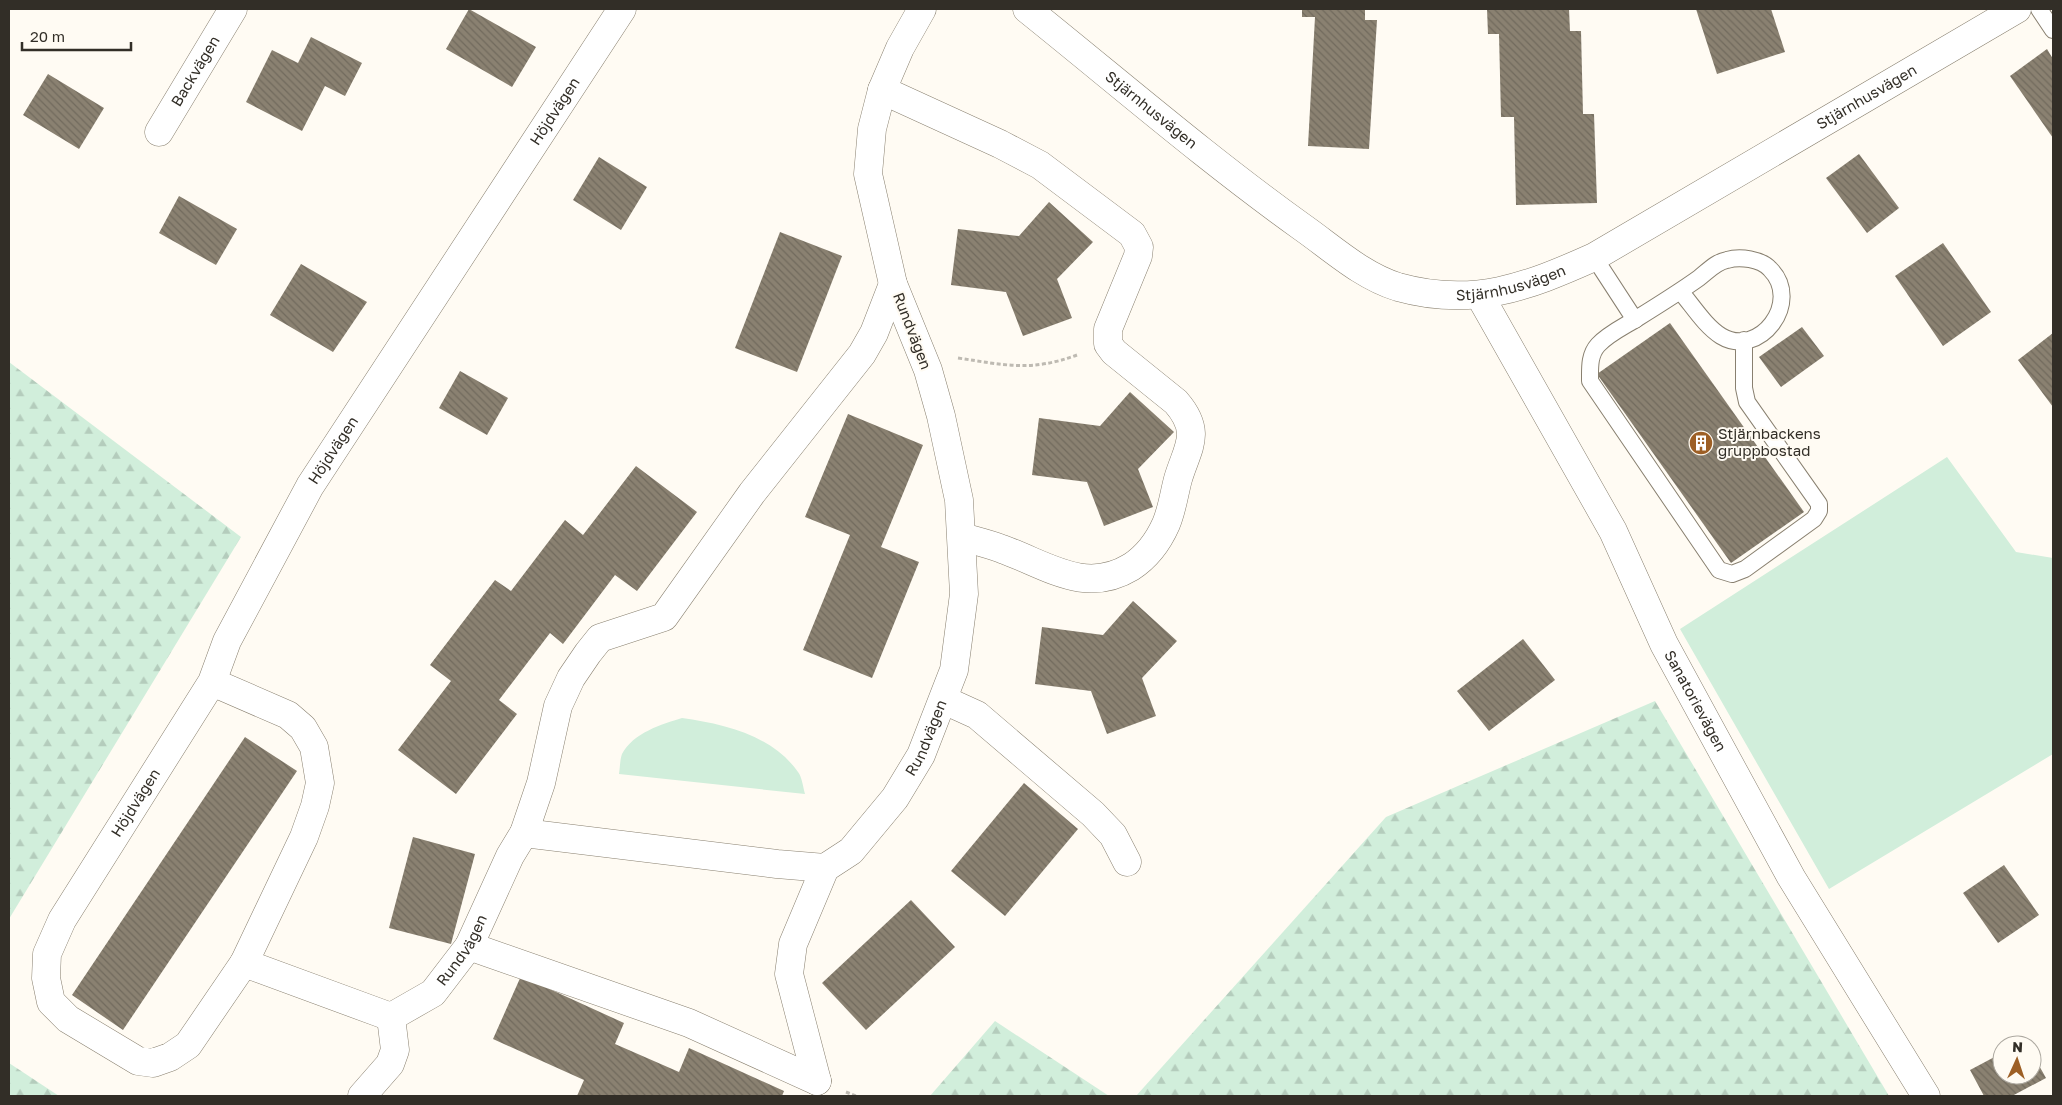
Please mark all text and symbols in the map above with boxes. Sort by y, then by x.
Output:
scale bar [22,20,131,52]
text: 20 m [30,27,65,45]
street label: Backvägen [167,32,223,109]
street label: Stjärnhusvägen [1813,60,1919,133]
street label: Stjärnhusvägen [1102,67,1201,152]
street label: Höjdvägen [525,74,583,148]
street label: Stjärnhusvägen [1456,260,1568,304]
street label: Rundvägen [890,290,936,372]
street label: Höjdvägen [304,412,361,487]
place label: Stjärnbackens gruppbostad [1718,424,1821,459]
building icon: Stjärnbackens gruppbostad [1688,430,1714,456]
street label: Sanatorievägen [1661,647,1731,754]
street label: Rundvägen [901,697,950,779]
street label: Höjdvägen [107,765,163,840]
street label: Rundvägen [432,911,490,989]
north arrow [1992,1035,2042,1085]
text: N [2012,1038,2023,1055]

